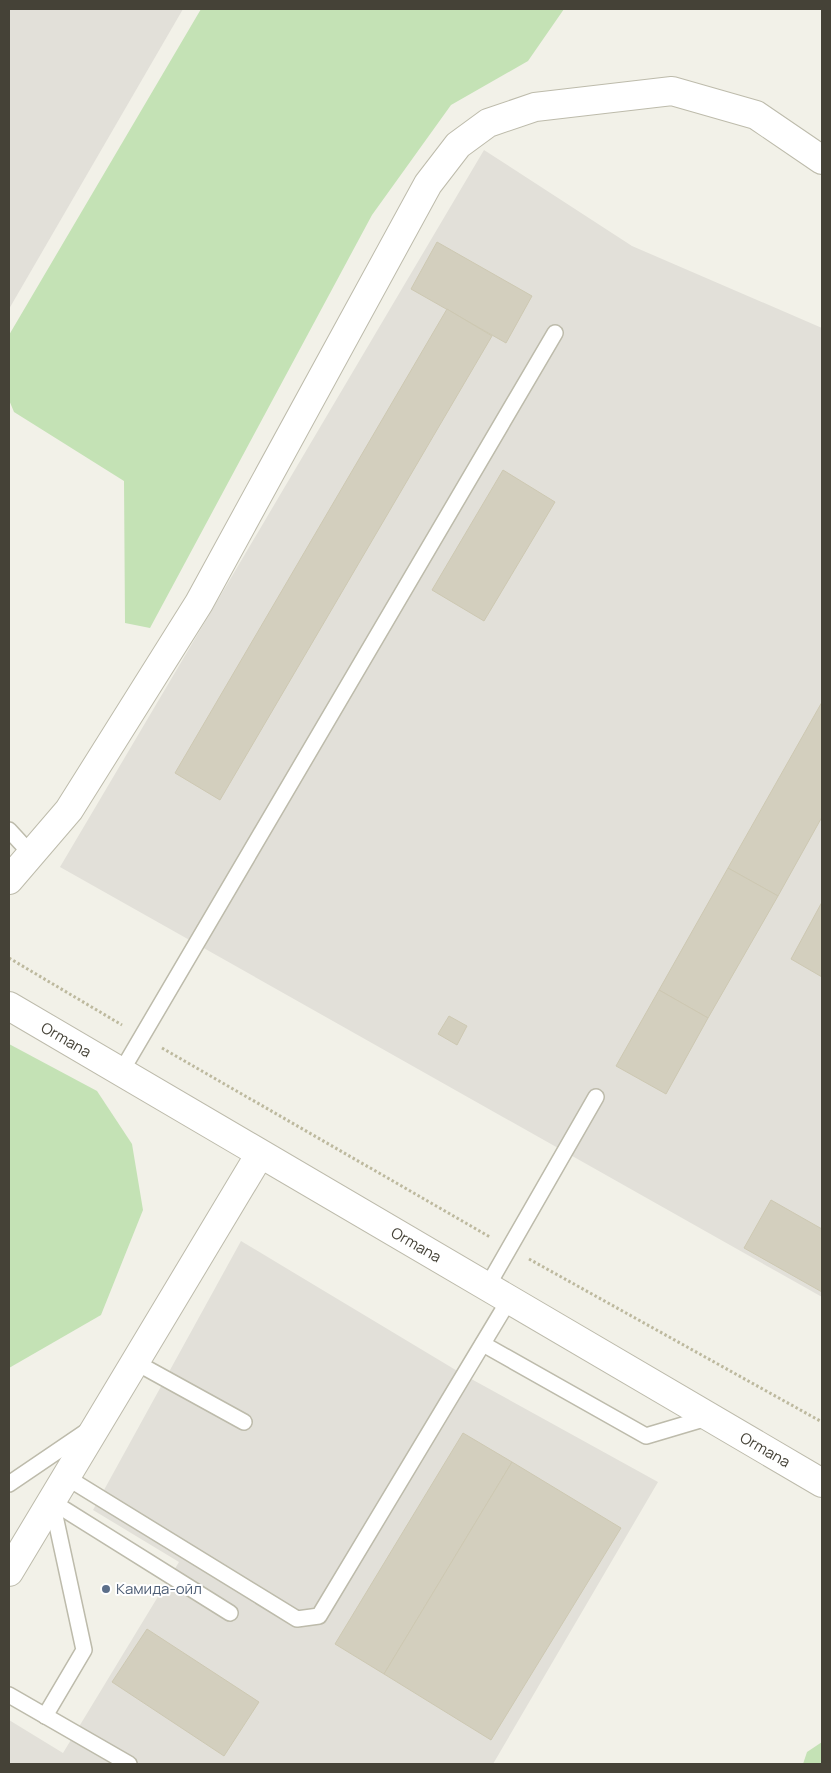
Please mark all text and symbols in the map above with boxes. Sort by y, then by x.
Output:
street label: Ormana [37,1017,95,1062]
street label: Ormana [387,1222,445,1267]
street label: Ormana [736,1427,794,1472]
place label: Камида-ойл [116,1578,202,1599]
marker: Камида-ойл [100,1583,112,1595]

